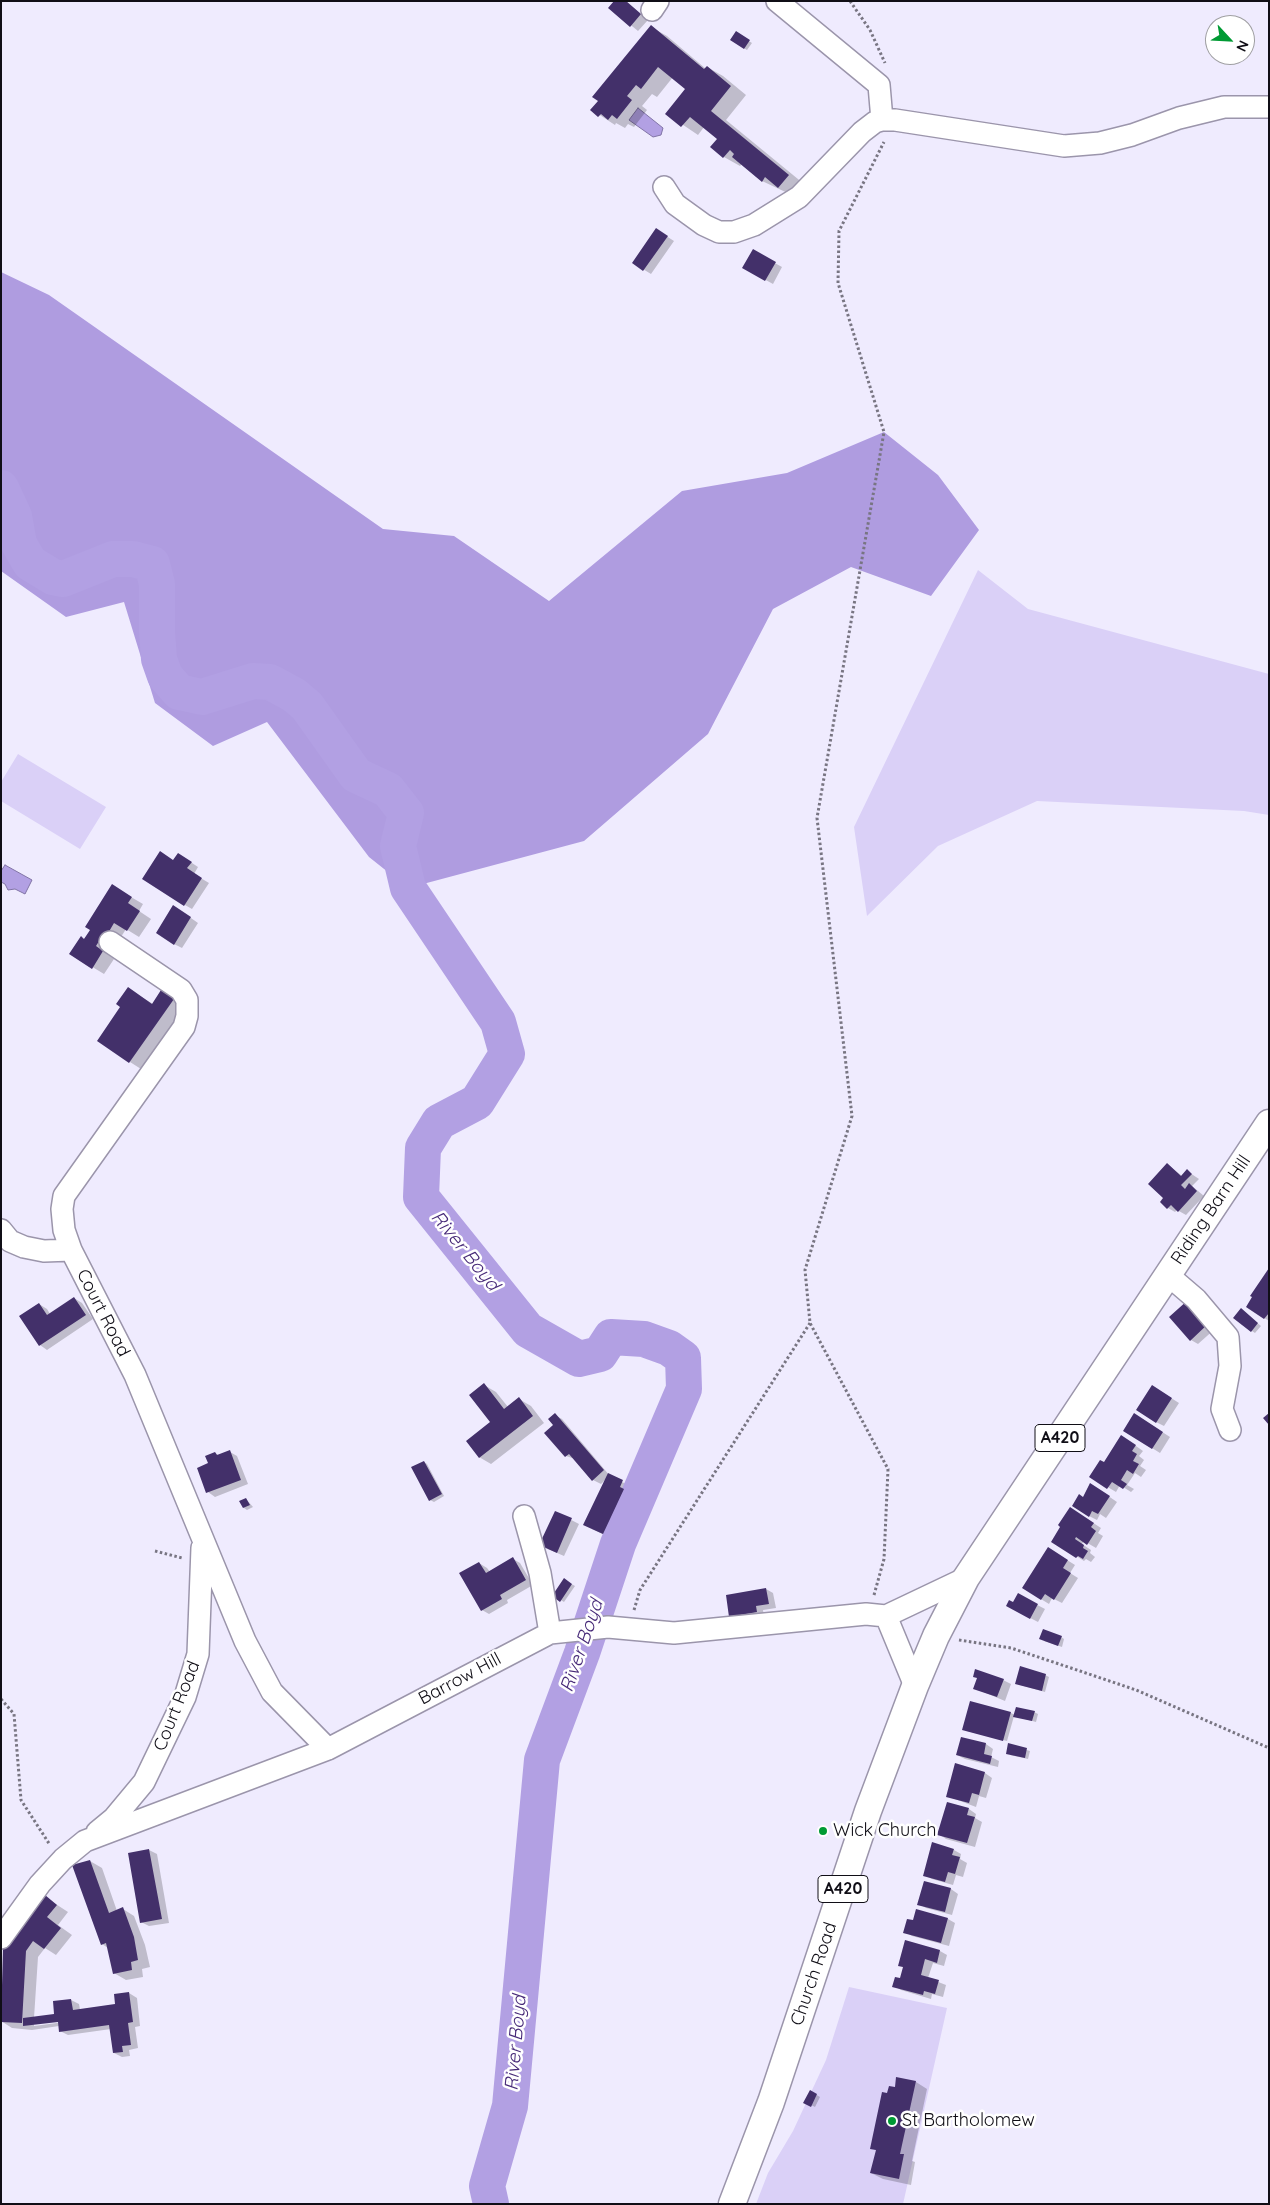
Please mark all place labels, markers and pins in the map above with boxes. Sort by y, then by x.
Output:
place label: Wick Church [833,1820,936,1842]
marker: Wick Church [817,1825,829,1837]
place label: St Bartholomew [902,2110,1035,2132]
marker: St Bartholomew [886,2115,898,2127]

